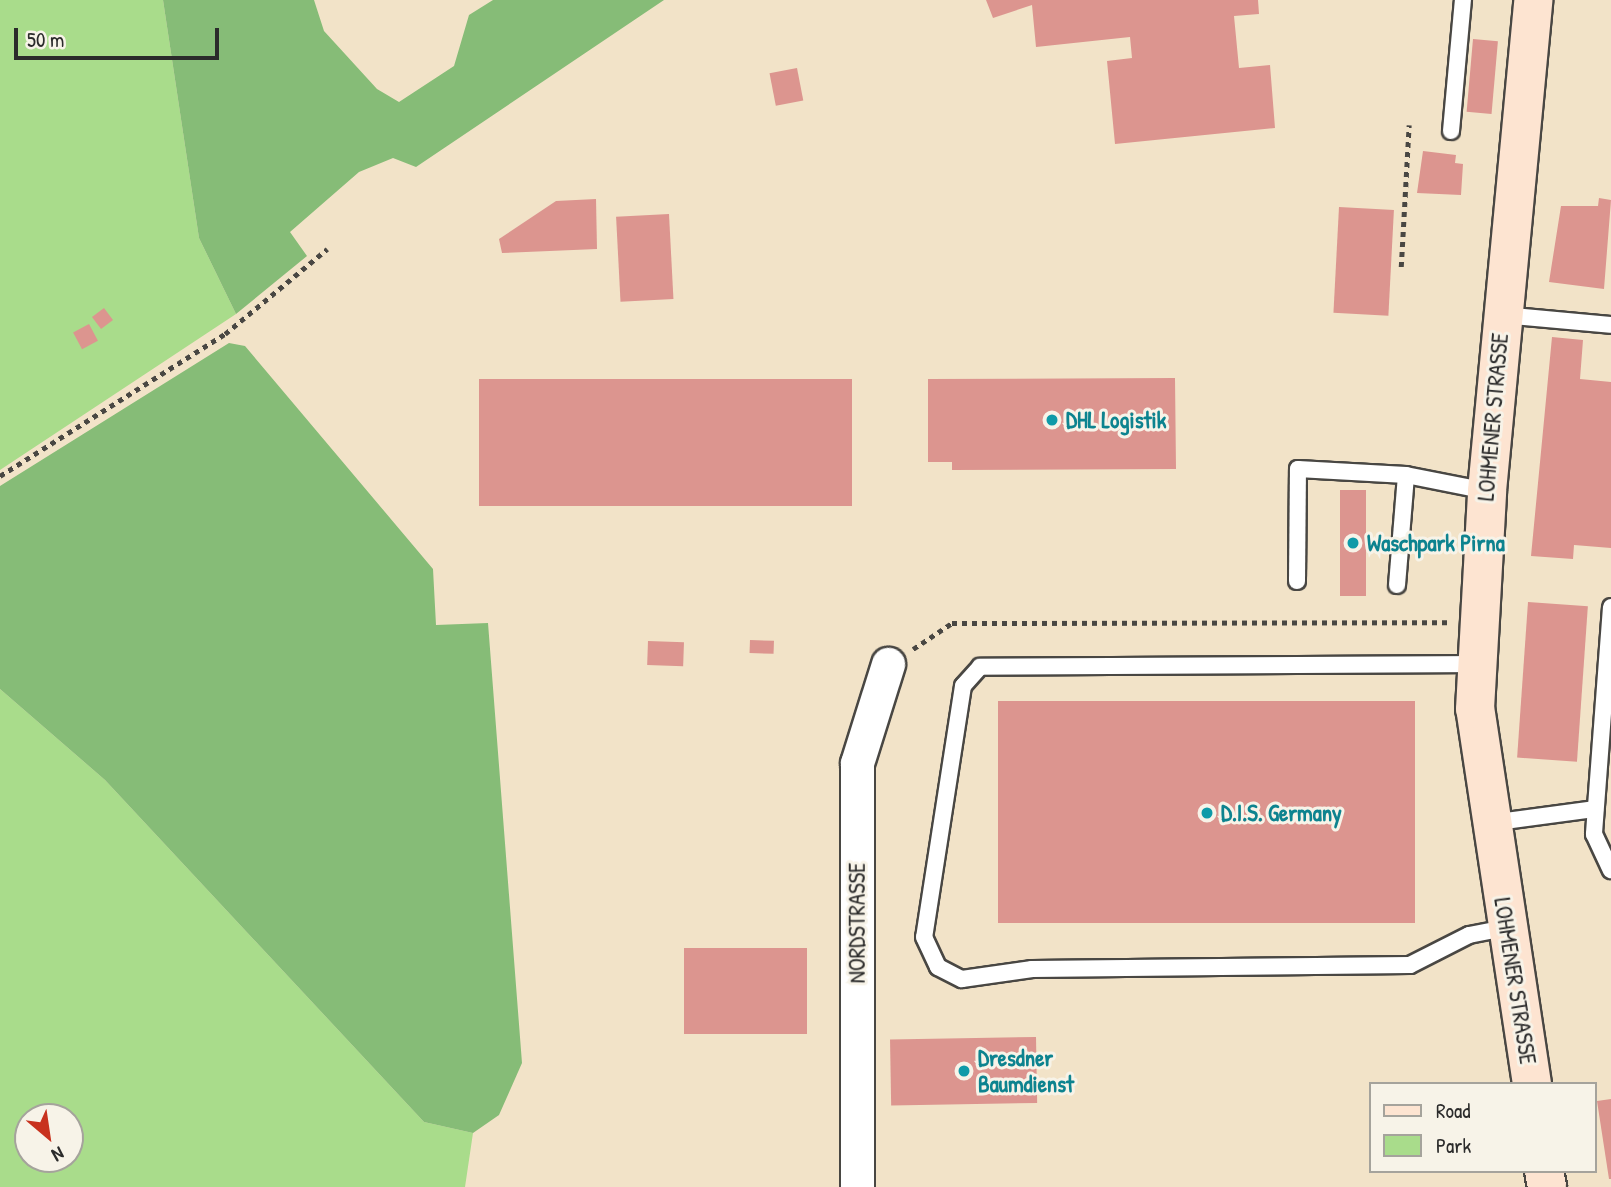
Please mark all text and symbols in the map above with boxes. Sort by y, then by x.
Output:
scale bar [18,14,222,58]
text: 50 m [27,25,64,54]
street label: LOHMENER STRASSE [1472,332,1514,502]
place label: DHL Logistik [1066,406,1166,434]
marker: DHL Logistik [1044,412,1060,428]
place label: Waschpark Pirna [1367,529,1505,557]
marker: Waschpark Pirna [1345,535,1361,551]
place label: D.I.S. Germany [1221,799,1342,827]
marker: D.I.S. Germany [1199,805,1215,821]
street label: NORDSTRASSE [843,863,871,983]
street label: LOHMENER STRASSE [1488,896,1542,1066]
place label: Dresdner Baumdienst [978,1044,1074,1098]
marker: Dresdner Baumdienst [956,1063,972,1079]
legend [1370,1082,1597,1173]
text: Road [1436,1096,1470,1125]
north arrow [14,1103,84,1173]
text: Park [1436,1131,1471,1160]
text: N [47,1141,69,1168]

